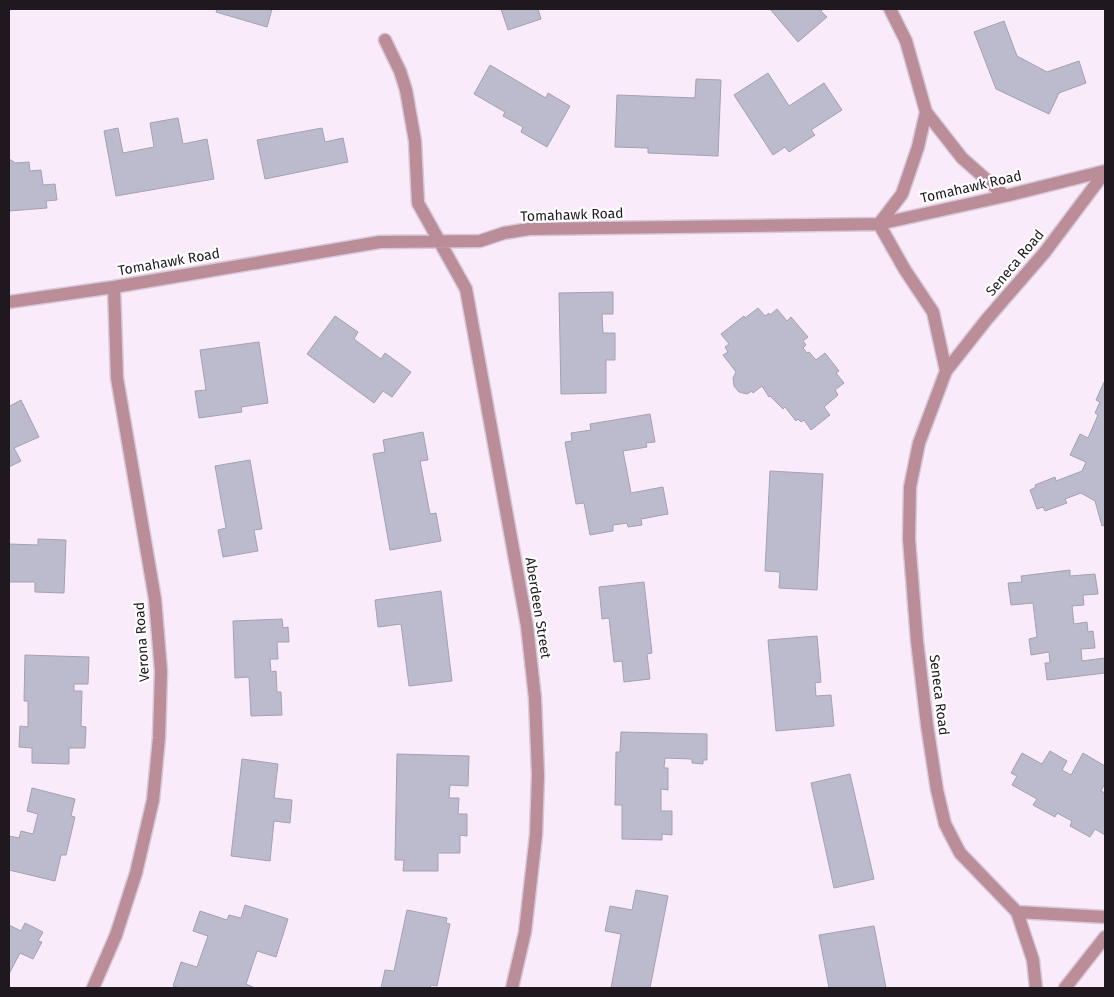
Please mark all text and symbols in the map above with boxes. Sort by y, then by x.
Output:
street label: Tomahawk Road [919,167,1023,207]
street label: Tomahawk Road [520,205,624,225]
street label: Seneca Road [982,226,1048,300]
street label: Tomahawk Road [117,245,221,279]
street label: Aberdeen Street [522,556,555,661]
street label: Verona Road [131,601,153,683]
street label: Seneca Road [926,654,952,736]

